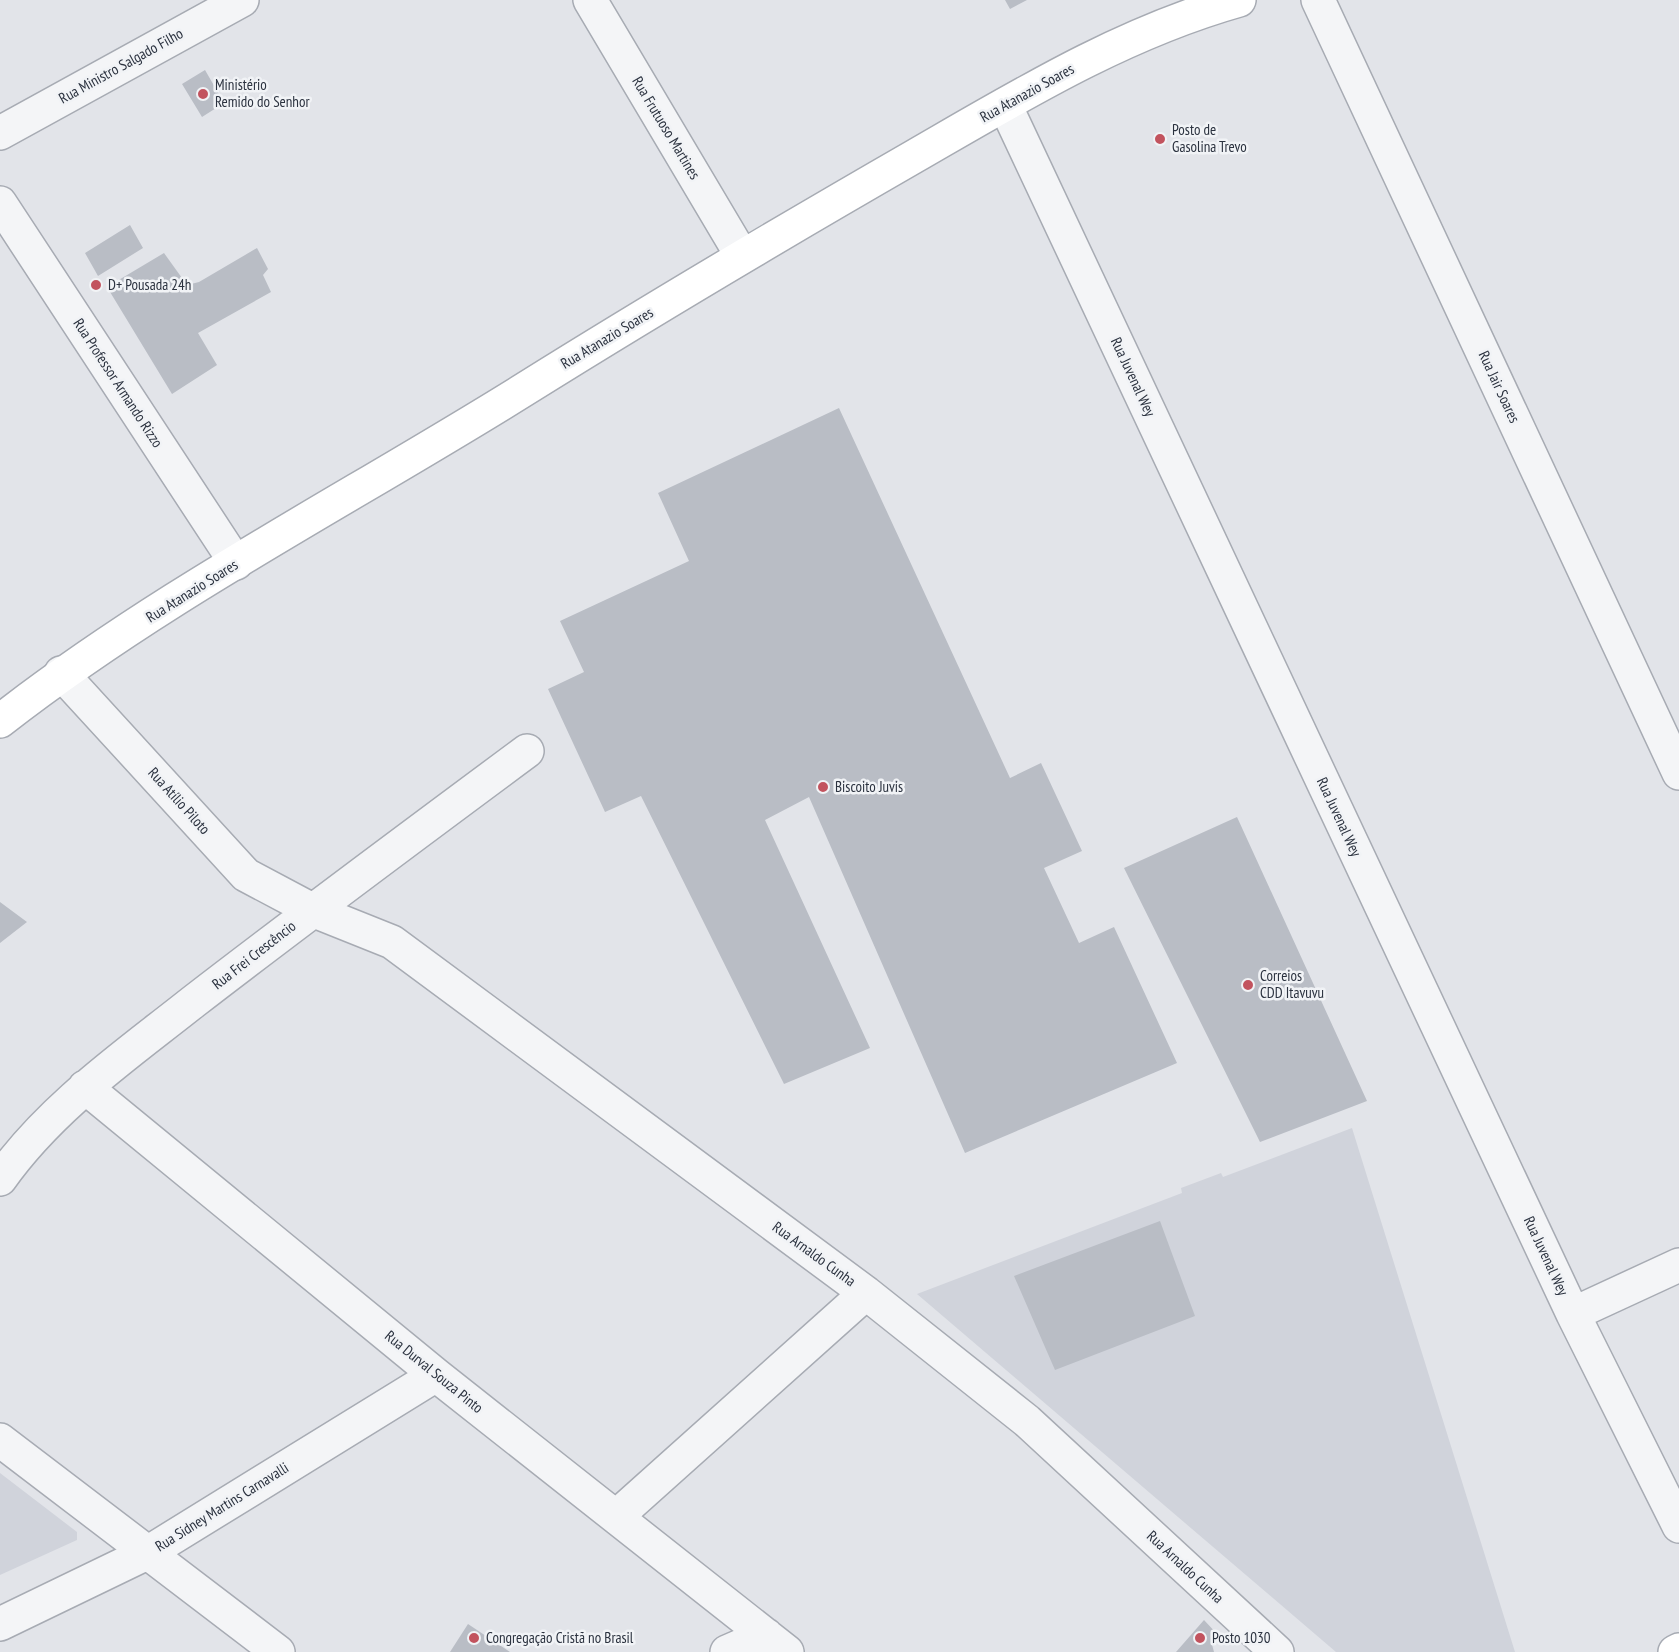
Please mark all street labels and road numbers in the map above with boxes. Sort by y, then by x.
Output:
street label: Rua Ministro Salgado Filho [55,24,186,108]
street label: Rua Atanazio Soares [976,59,1077,126]
street label: Rua Frutuoso Martines [628,73,705,183]
street label: Rua Atanazio Soares [557,302,656,373]
street label: Rua Professor Armando Rizzo [69,314,167,451]
street label: Rua Juvenal Wey [1107,334,1160,420]
street label: Rua Jair Soares [1475,348,1524,426]
street label: Rua Atanazio Soares [142,555,241,626]
street label: Rua Atílio Piloto [144,763,214,838]
street label: Rua Juvenal Wey [1313,774,1366,860]
street label: Rua Frei Crescêncio [208,916,299,993]
street label: Rua Juvenal Wey [1520,1213,1573,1299]
street label: Rua Arnaldo Cunha [769,1217,860,1290]
street label: Rua Durval Souza Pinto [381,1326,487,1417]
street label: Rua Sidney Martins Carnavalli [152,1458,292,1555]
street label: Rua Arnaldo Cunha [1143,1526,1228,1607]

